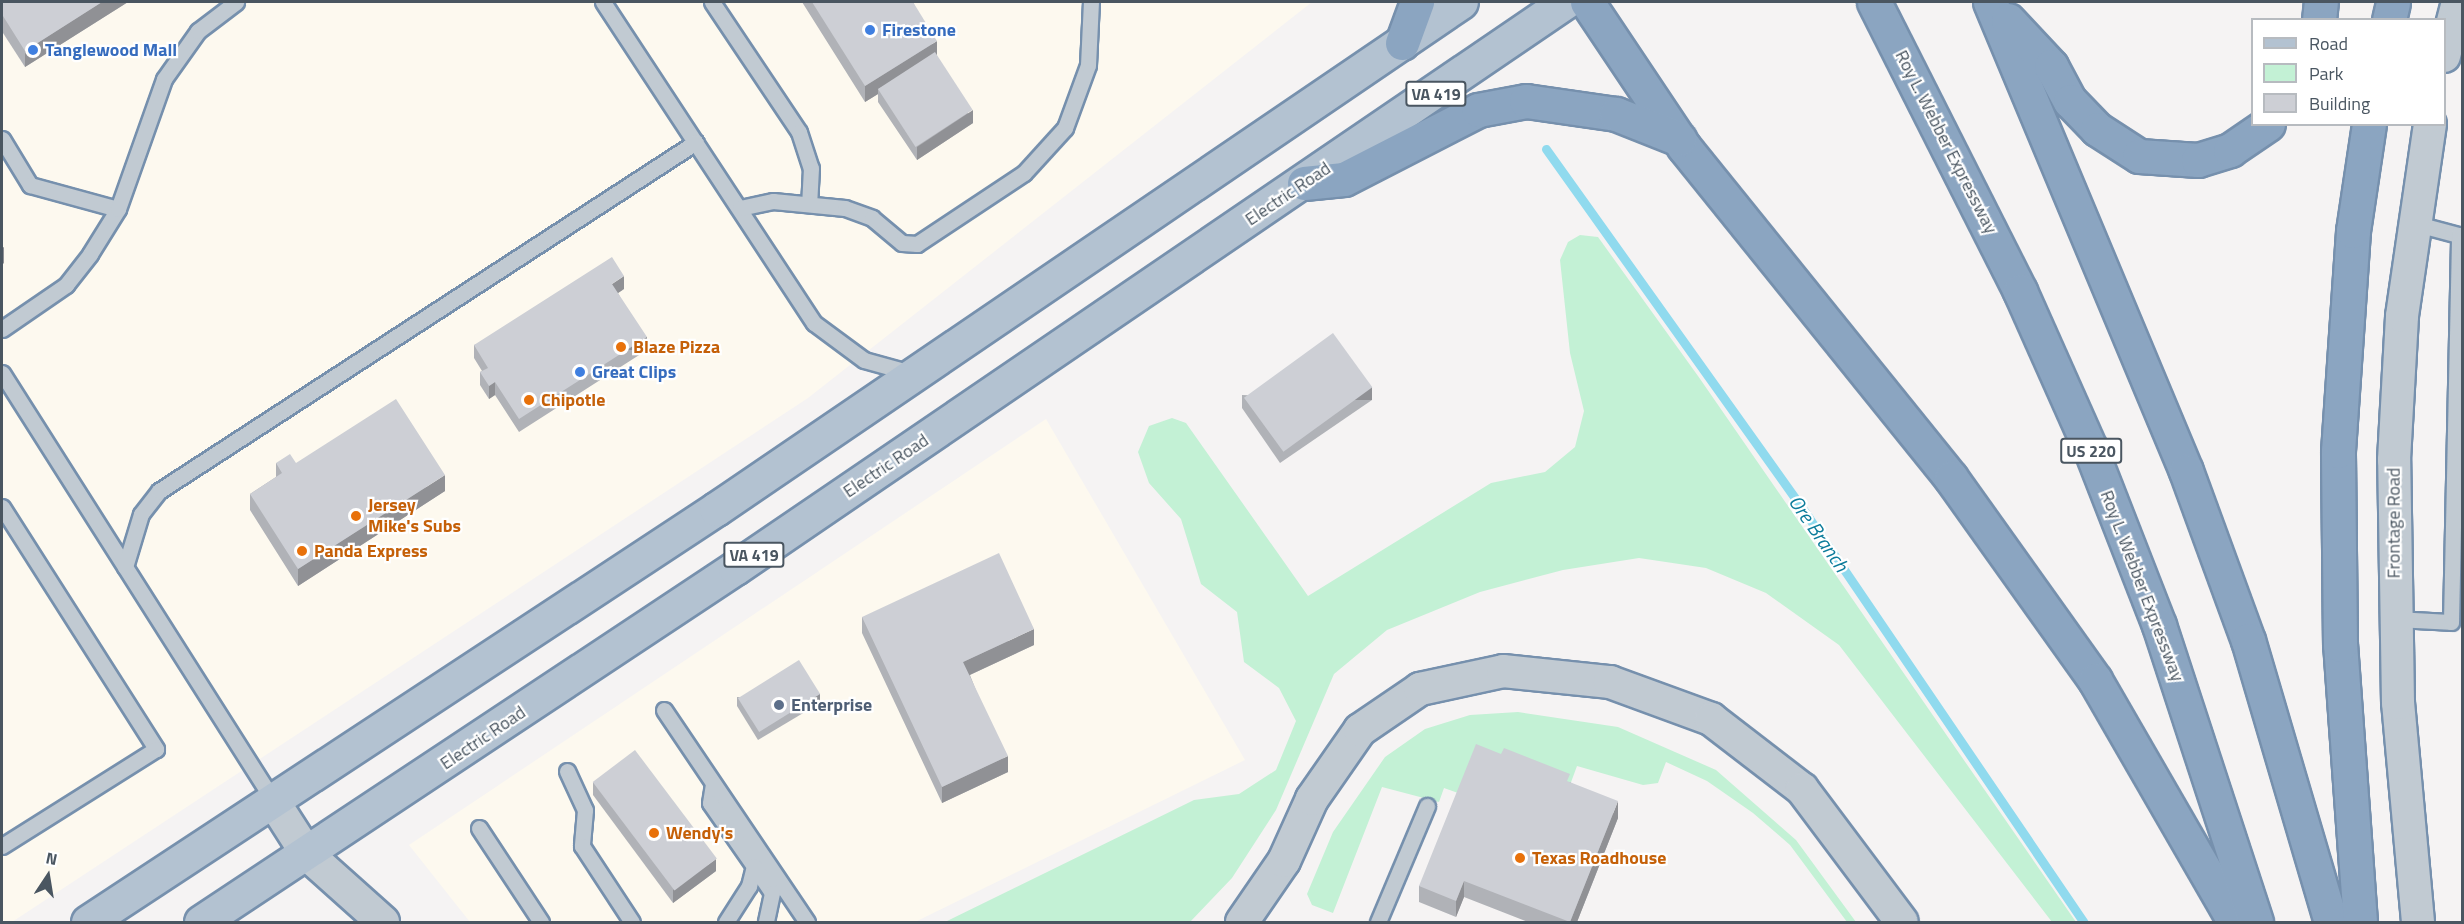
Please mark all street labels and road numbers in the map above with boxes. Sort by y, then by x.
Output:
street label: Roy L. Webber Expressway [1890,47,2002,237]
road number: VA 419 [1404,81,1468,107]
street label: Electric Road [1241,158,1335,230]
street label: Electric Road [839,430,933,502]
road number: US 220 [2060,438,2122,464]
street label: Frontage Road [2383,468,2405,578]
street label: Roy L. Webber Expressway [2096,487,2188,685]
road number: VA 419 [722,542,786,568]
street label: Electric Road [436,702,530,774]

